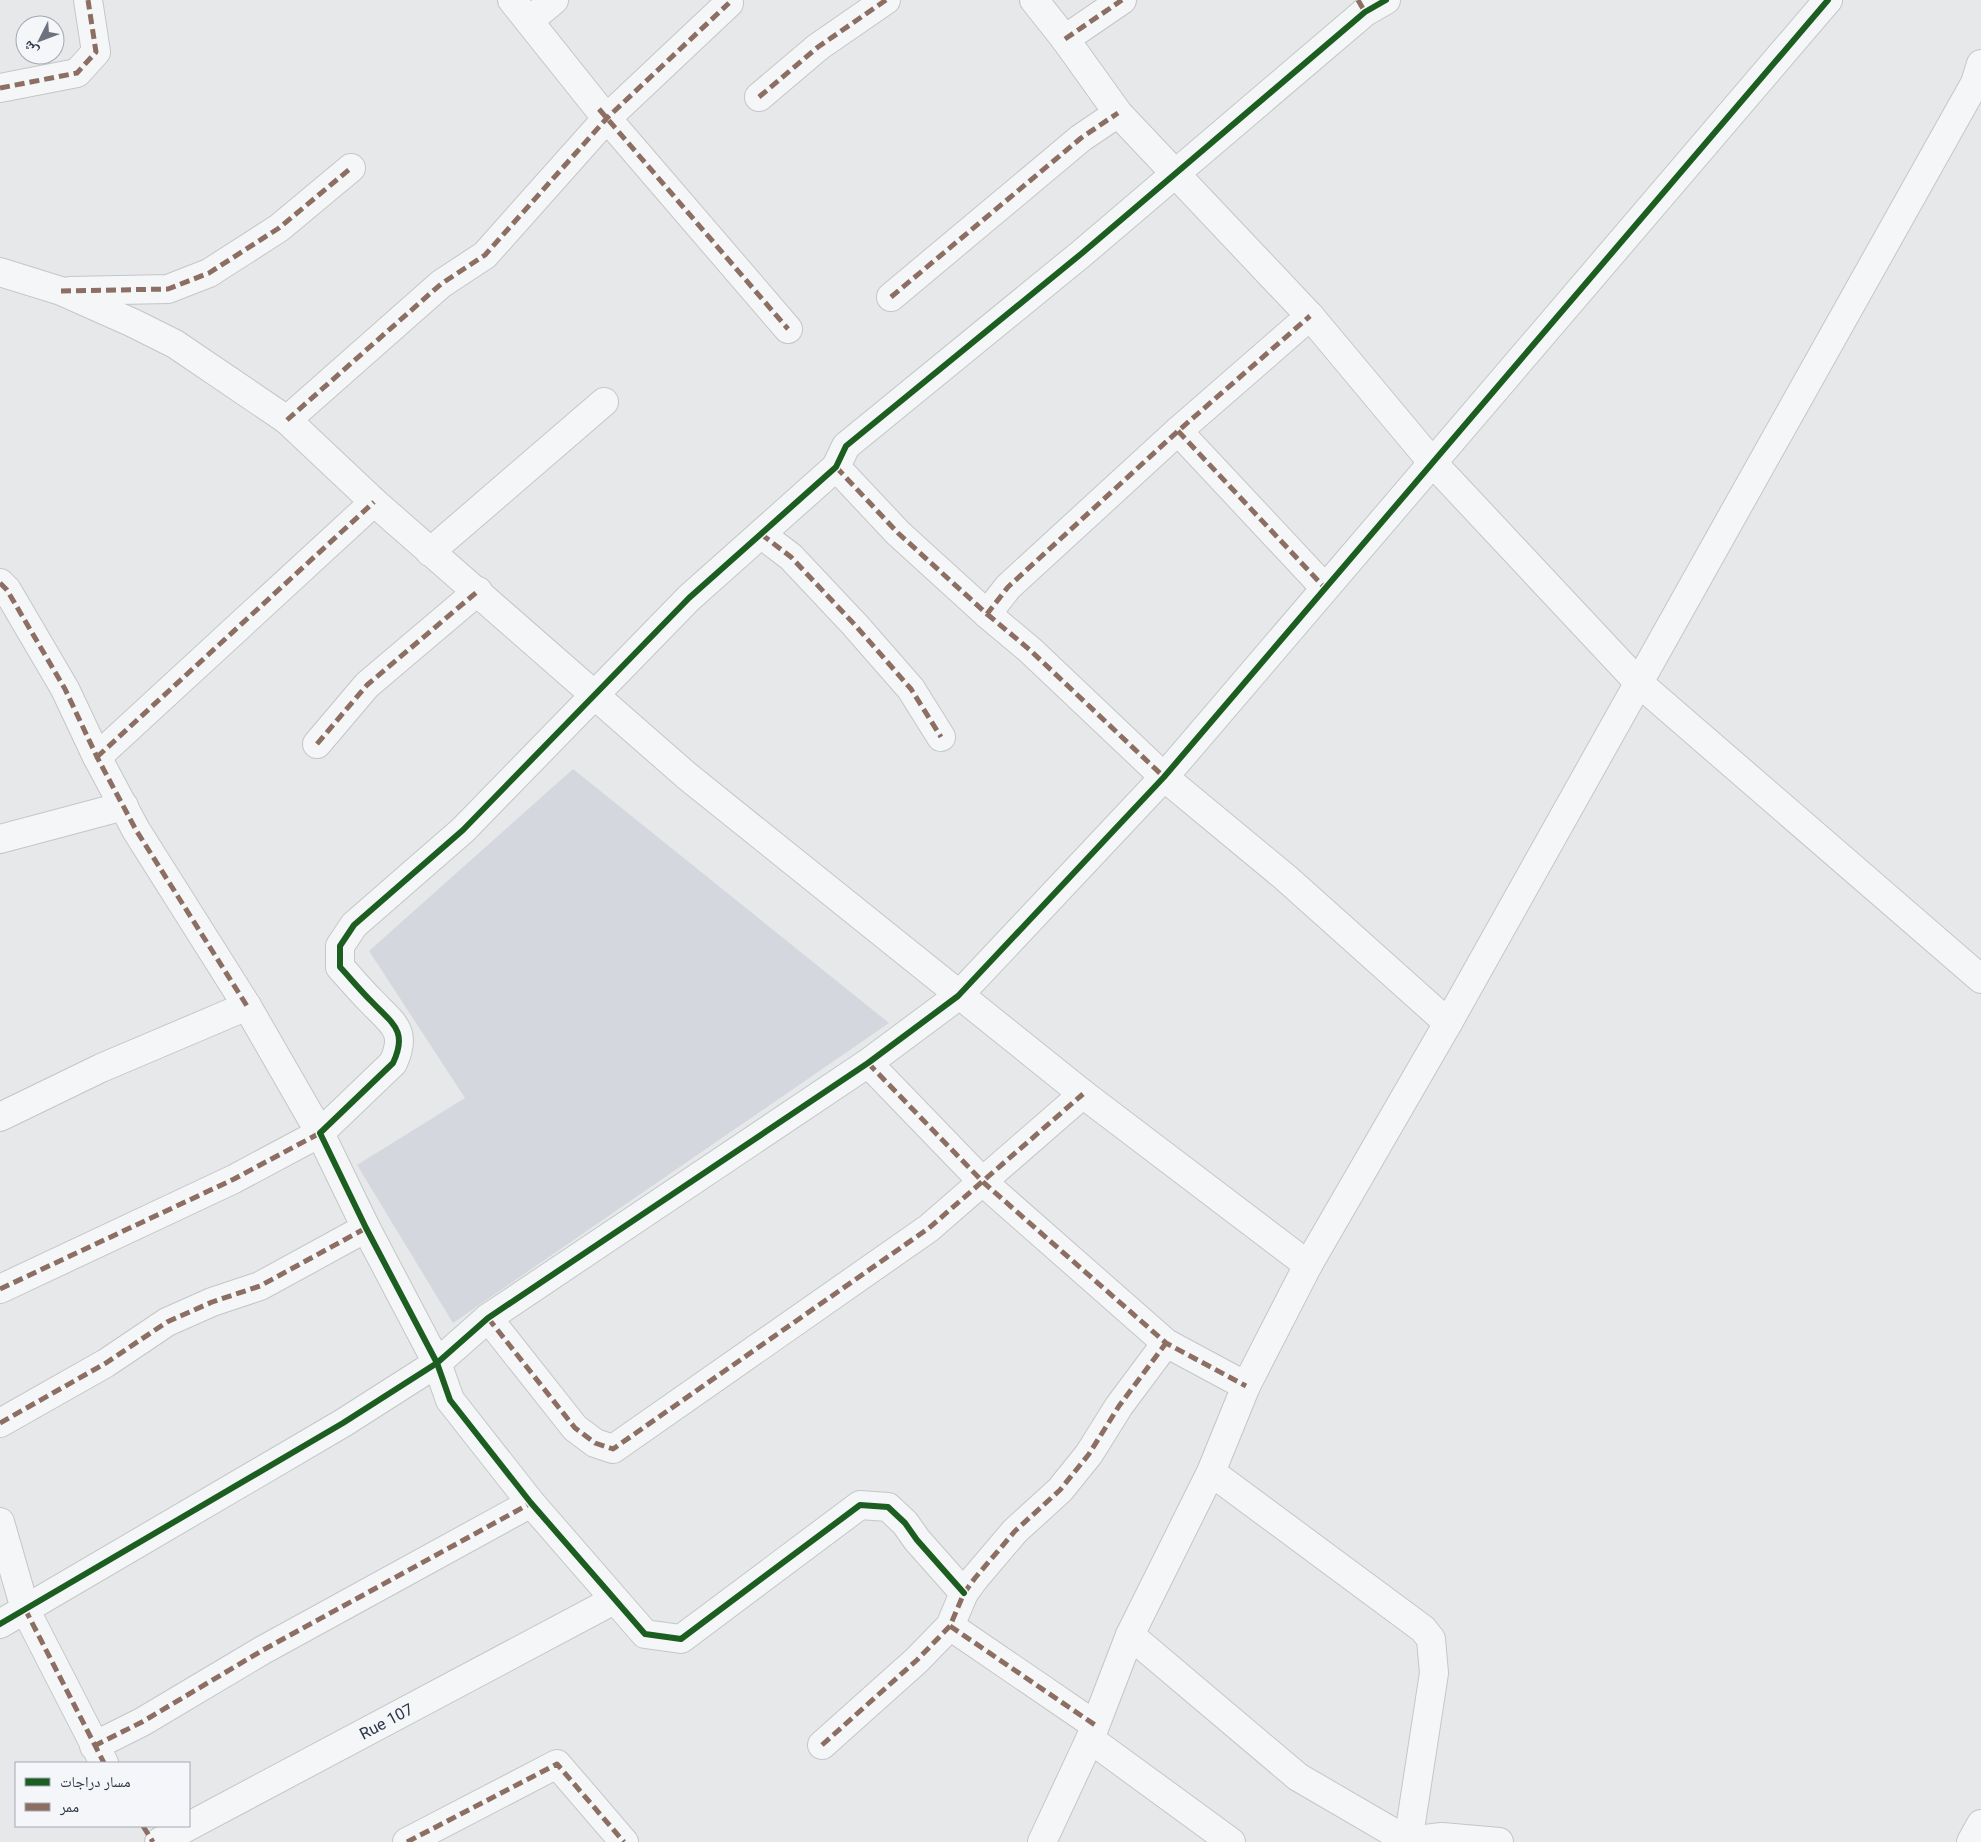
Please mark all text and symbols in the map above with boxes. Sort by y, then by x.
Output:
north arrow [15,15,65,65]
text: ش [19,37,42,60]
street label: Rue 107 [356,1699,416,1743]
legend [15,1762,190,1827]
text: مسار دراجات [60,1773,131,1791]
text: ممر [59,1798,79,1816]

